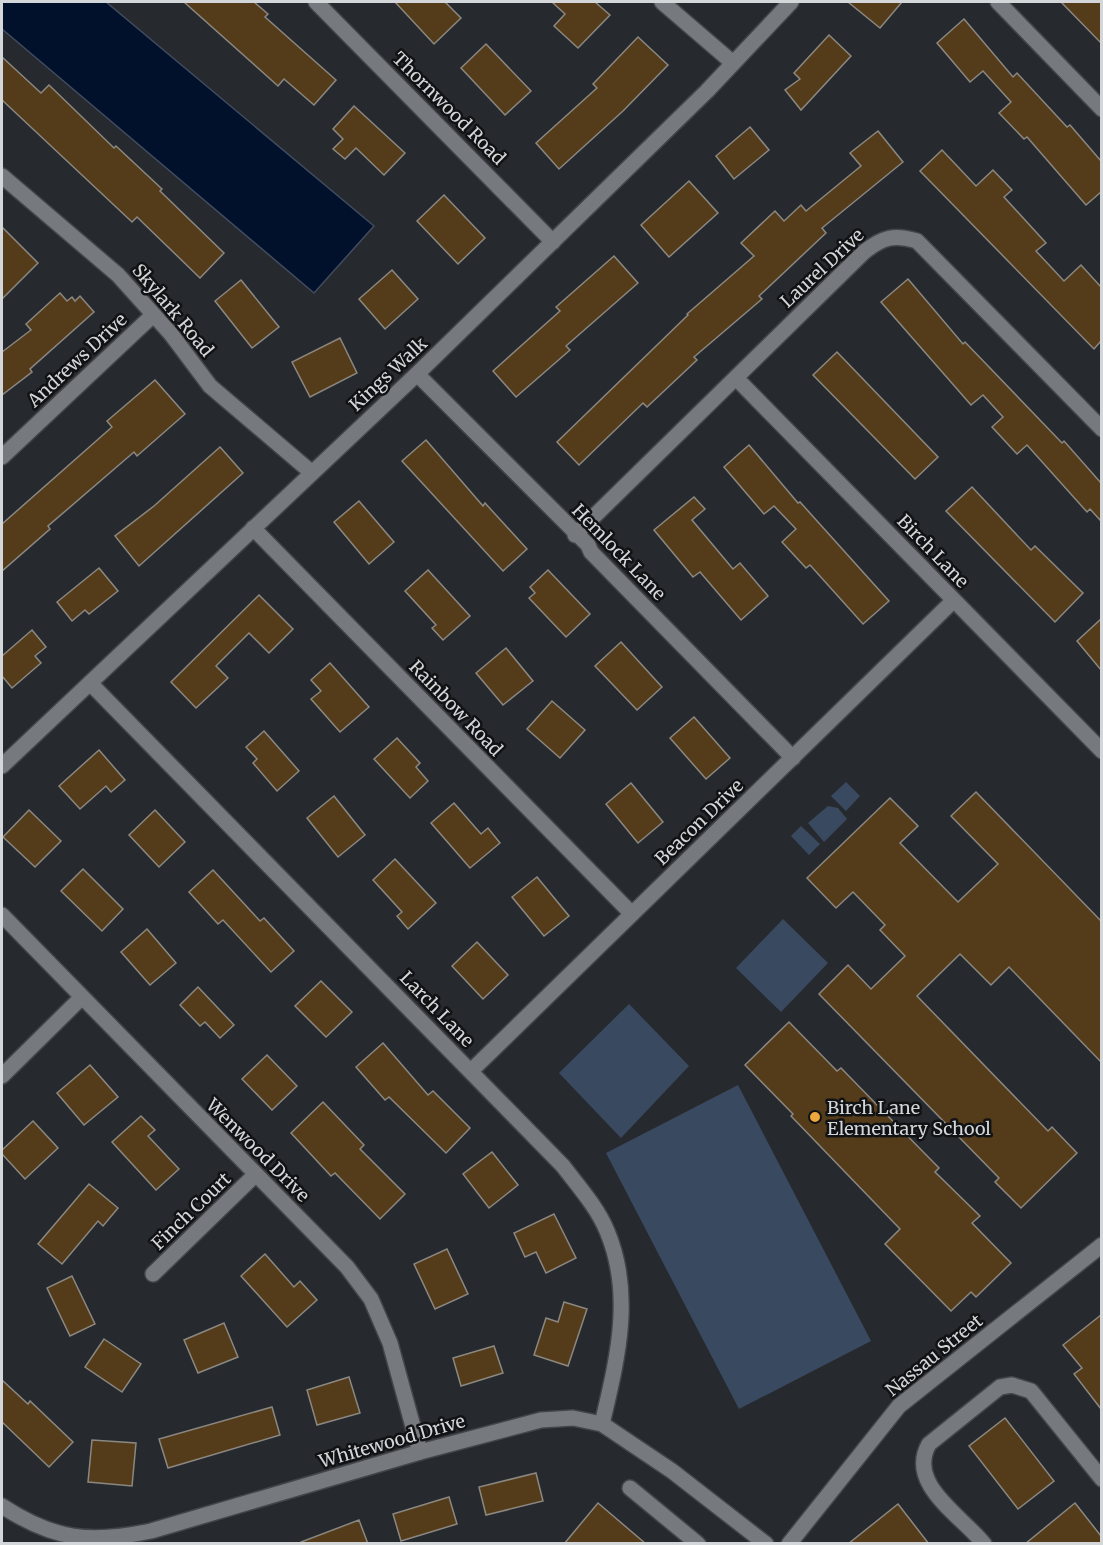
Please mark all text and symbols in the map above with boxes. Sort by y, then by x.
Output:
street label: Thornwood Road [388,47,510,169]
street label: Laurel Drive [775,223,869,313]
street label: Skylark Road [127,259,219,361]
street label: Andrews Drive [22,308,132,413]
street label: Kings Walk [344,332,432,416]
street label: Hemlock Lane [567,499,671,605]
street label: Birch Lane [892,510,974,592]
street label: Rainbow Road [404,655,508,761]
street label: Beacon Drive [650,774,748,870]
street label: Larch Lane [395,966,479,1052]
street label: Wenwood Drive [201,1093,315,1207]
place label: Birch Lane Elementary School [827,1096,991,1140]
marker: Birch Lane Elementary School [808,1110,822,1124]
street label: Finch Court [146,1167,236,1255]
street label: Nassau Street [881,1309,987,1401]
street label: Whitewood Drive [315,1409,468,1473]

